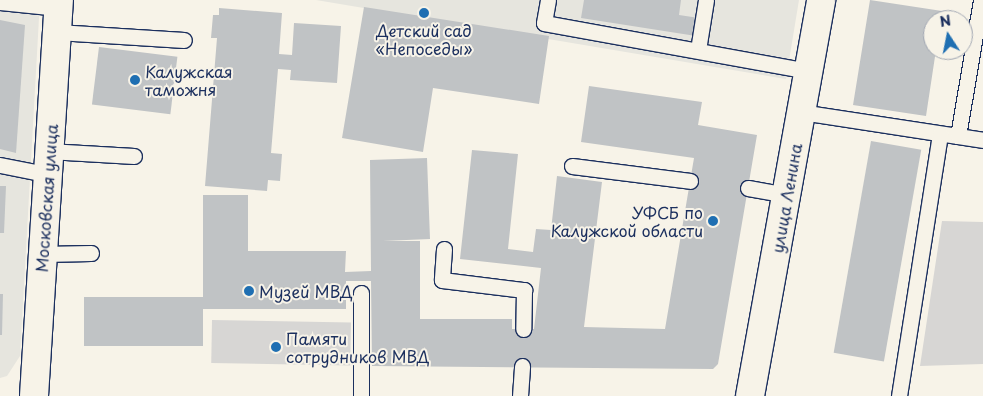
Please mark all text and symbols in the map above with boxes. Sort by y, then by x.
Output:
marker: Детский сад «Непоседы» [418,7,430,19]
text: N [938,9,953,32]
north arrow [923,10,973,60]
place label: Детский сад «Непоседы» [376,20,472,58]
place label: Калужская таможня [145,61,233,99]
marker: Калужская таможня [129,74,141,86]
street label: Московская улица [31,123,61,273]
street label: улица Ленина [767,141,805,255]
place label: УФСБ по Калужской области [550,202,703,240]
marker: УФСБ по Калужской области [707,215,719,227]
place label: Музей МВД [259,281,353,301]
marker: Музей МВД [243,285,255,297]
place label: Памяти сотрудников МВД [286,328,429,366]
marker: Памяти сотрудников МВД [270,341,282,353]

